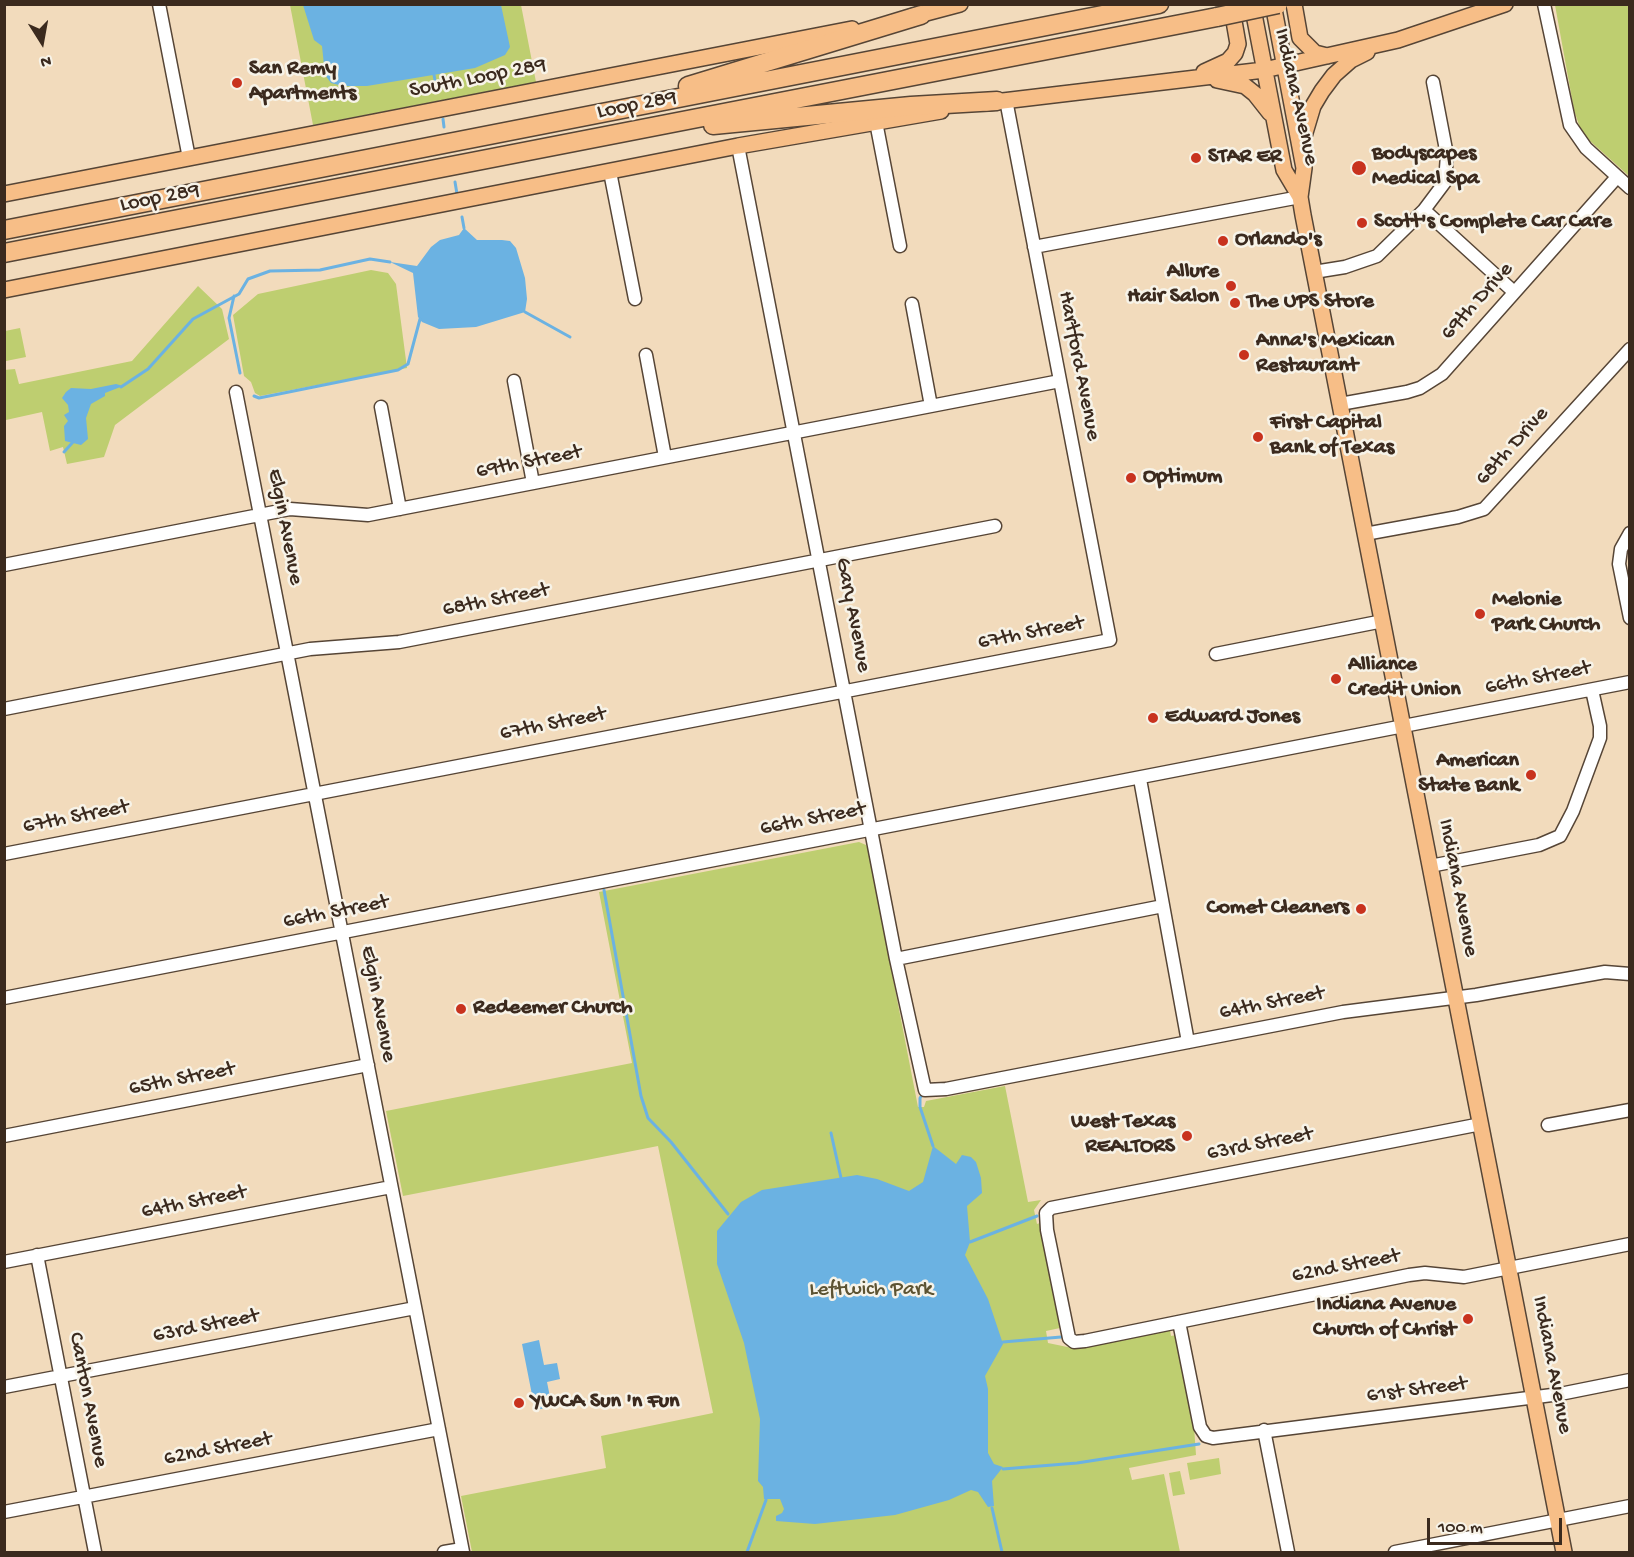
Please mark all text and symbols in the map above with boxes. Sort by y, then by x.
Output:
north arrow [12,12,72,72]
street label: Indiana Avenue [1266,26,1324,168]
text: N [39,50,52,70]
street label: South Loop 289 [407,53,549,105]
place label: San Remy Apartments [249,57,356,108]
marker: San Remy Apartments [230,76,244,90]
street label: Loop 289 [595,85,679,127]
place label: Bodyscapes Medical Spa [1372,142,1479,194]
place label: STAR ER [1208,145,1282,171]
marker: STAR ER [1189,151,1203,165]
marker: Bodyscapes Medical Spa [1350,159,1368,177]
street label: Loop 289 [118,178,202,220]
place label: Scott's Complete Car Care [1374,210,1612,236]
marker: Scott's Complete Car Care [1355,216,1369,230]
place label: Orlando's [1235,228,1322,254]
marker: Orlando's [1216,234,1230,248]
street label: 69th Drive [1436,257,1520,347]
place label: Allure Hair Salon [1127,260,1219,312]
marker: Allure Hair Salon [1224,279,1238,293]
street label: Hartford Avenue [1051,289,1105,443]
place label: The UPS Store [1247,290,1374,316]
marker: The UPS Store [1228,296,1242,310]
place label: Anna's Mexican Restaurant [1256,329,1394,380]
marker: Anna's Mexican Restaurant [1237,348,1251,362]
street label: 68th Drive [1471,402,1555,492]
place label: First Capital Bank of Texas [1270,411,1394,463]
marker: First Capital Bank of Texas [1251,430,1265,444]
street label: 69th Street [474,440,584,486]
place label: Optimum [1143,465,1222,491]
street label: Elgin Avenue [260,467,308,587]
marker: Optimum [1124,471,1138,485]
street label: Gary Avenue [828,556,876,674]
street label: 68th Street [441,578,551,624]
place label: Melonie Park Church [1492,588,1600,640]
marker: Melonie Park Church [1473,607,1487,621]
street label: 67th Street [976,611,1086,657]
place label: Alliance Credit Union [1348,653,1461,704]
street label: 66th Street [1483,656,1593,702]
marker: Alliance Credit Union [1329,672,1343,686]
street label: 67th Street [498,702,608,748]
place label: Edward Jones [1165,705,1300,731]
marker: Edward Jones [1146,711,1160,725]
place label: American State Bank [1418,749,1519,800]
marker: American State Bank [1524,768,1538,782]
street label: 67th Street [21,795,131,841]
street label: 66th Street [758,797,868,843]
street label: Indiana Avenue [1431,817,1483,959]
street label: 66th Street [281,890,391,936]
place label: Comet Cleaners [1206,896,1349,922]
marker: Comet Cleaners [1354,902,1368,916]
street label: Elgin Avenue [353,944,401,1064]
street label: 64th Street [1217,981,1327,1027]
place label: Redeemer Church [473,996,633,1022]
marker: Redeemer Church [454,1002,468,1016]
street label: 65th Street [127,1057,237,1103]
place label: West Texas REALTORS [1071,1110,1175,1162]
street label: 63rd Street [1205,1122,1315,1168]
marker: West Texas REALTORS [1180,1129,1194,1143]
street label: 64th Street [139,1180,249,1226]
street label: 62nd Street [1290,1244,1402,1290]
park label: Leftwich Park [809,1278,933,1304]
place label: Indiana Avenue Church of Christ [1313,1293,1456,1344]
street label: Indiana Avenue [1525,1294,1577,1436]
street label: 63rd Street [151,1304,261,1350]
marker: Indiana Avenue Church of Christ [1461,1312,1475,1326]
street label: Canton Avenue [61,1330,113,1470]
street label: 61st Street [1365,1372,1469,1410]
place label: YWCA Sun 'n Fun [531,1390,680,1416]
marker: YWCA Sun 'n Fun [512,1396,526,1410]
street label: 62nd Street [162,1427,274,1473]
scale bar [1430,1506,1565,1544]
text: 100 m [1438,1518,1483,1539]

